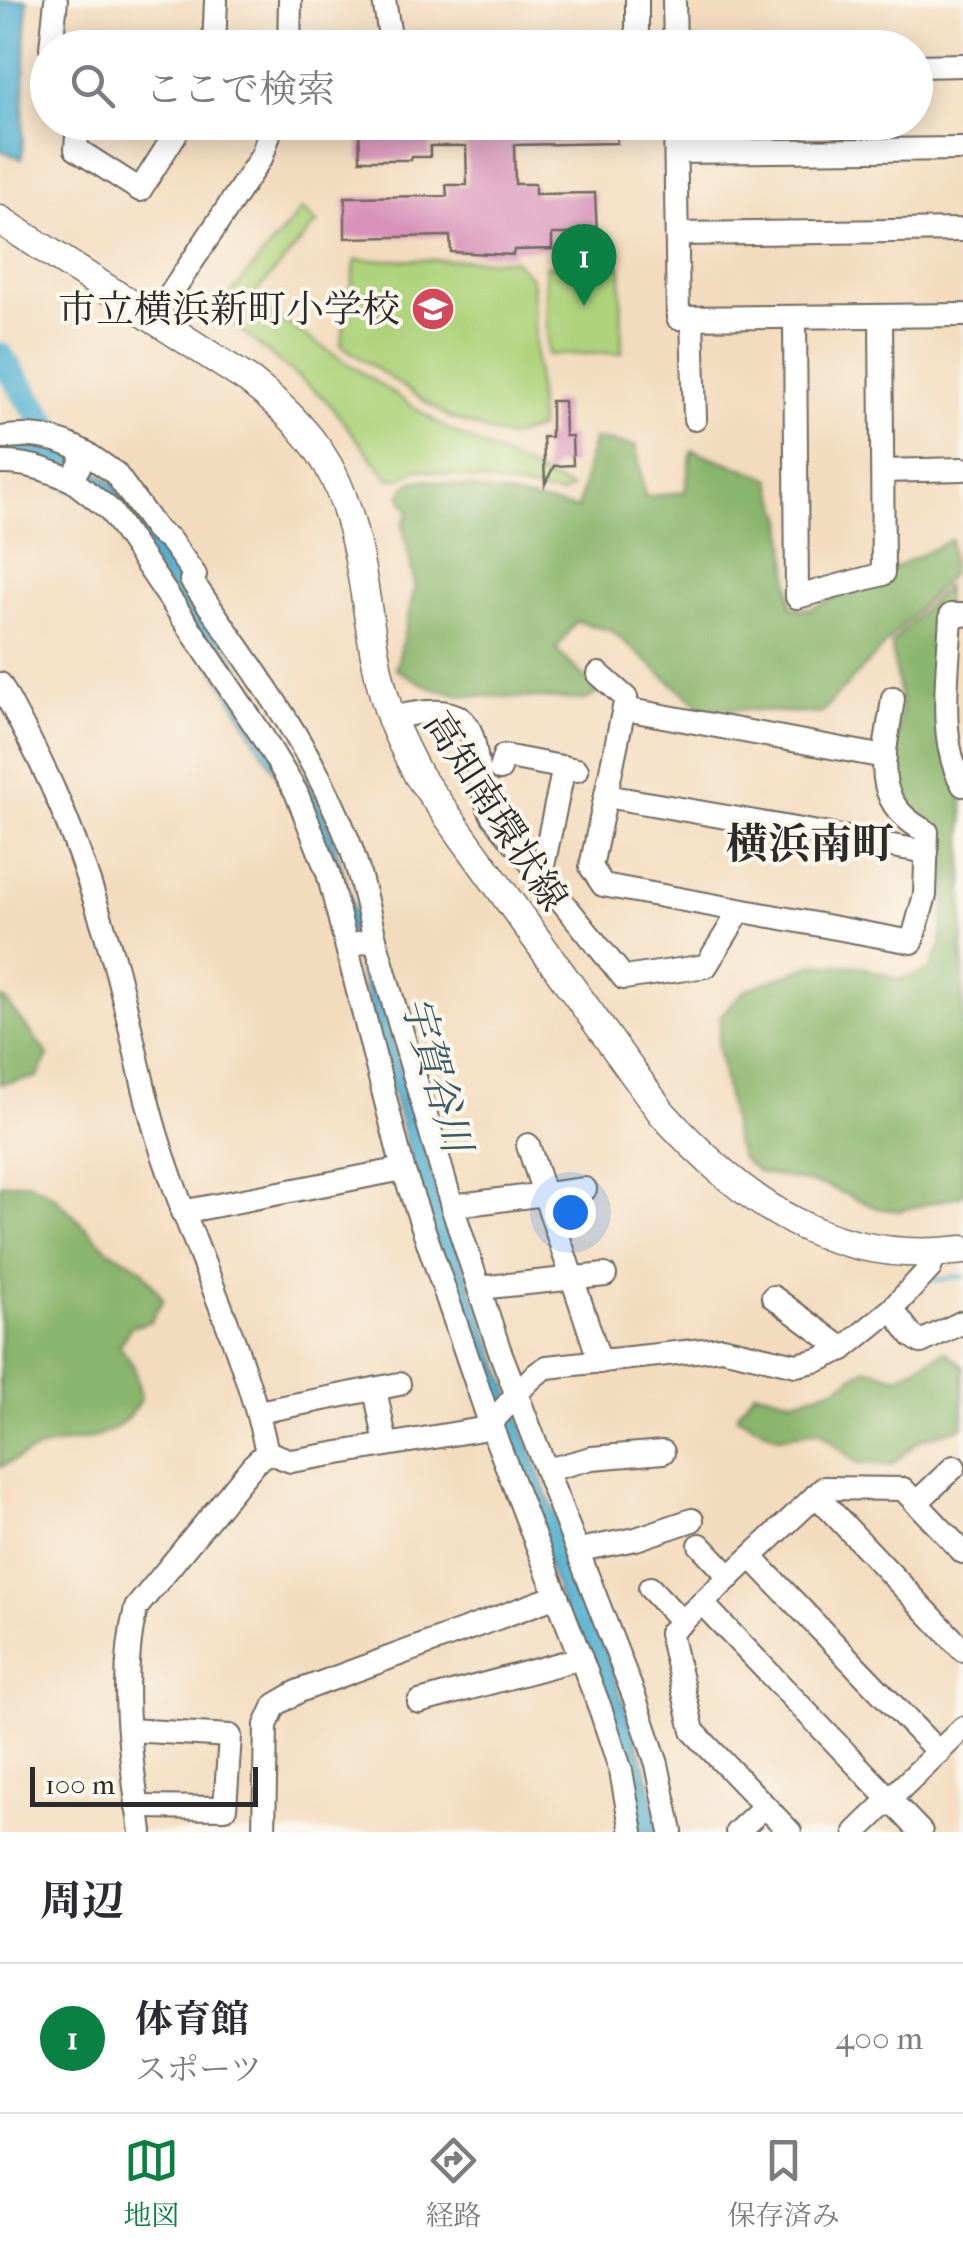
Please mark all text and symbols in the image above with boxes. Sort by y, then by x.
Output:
search box [30,30,933,140]
icon: search [65,58,120,113]
text: ここで検索 [145,67,335,112]
pin: 1 [552,224,616,306]
school or university icon: 市立横浜新町小学校 [410,286,456,332]
place label: 市立横浜新町小学校 [58,287,400,332]
street label: 高知南環状線 [415,703,577,919]
district label: 横浜南町 [726,820,894,869]
water label: 宇賀谷川 [392,991,481,1161]
your location [545,1187,596,1238]
scale bar [30,1762,258,1806]
text: 100 m [45,1768,115,1801]
text: 周辺 [40,1877,124,1926]
text: 体育館 [135,1997,249,2042]
text: 1 [67,2020,78,2057]
text: 400 m [835,2020,923,2057]
text: スポーツ [135,2051,262,2088]
tab: 地図 [123,2133,179,2233]
tab: 経路 [425,2133,482,2233]
tab: 保存済み [728,2133,840,2233]

